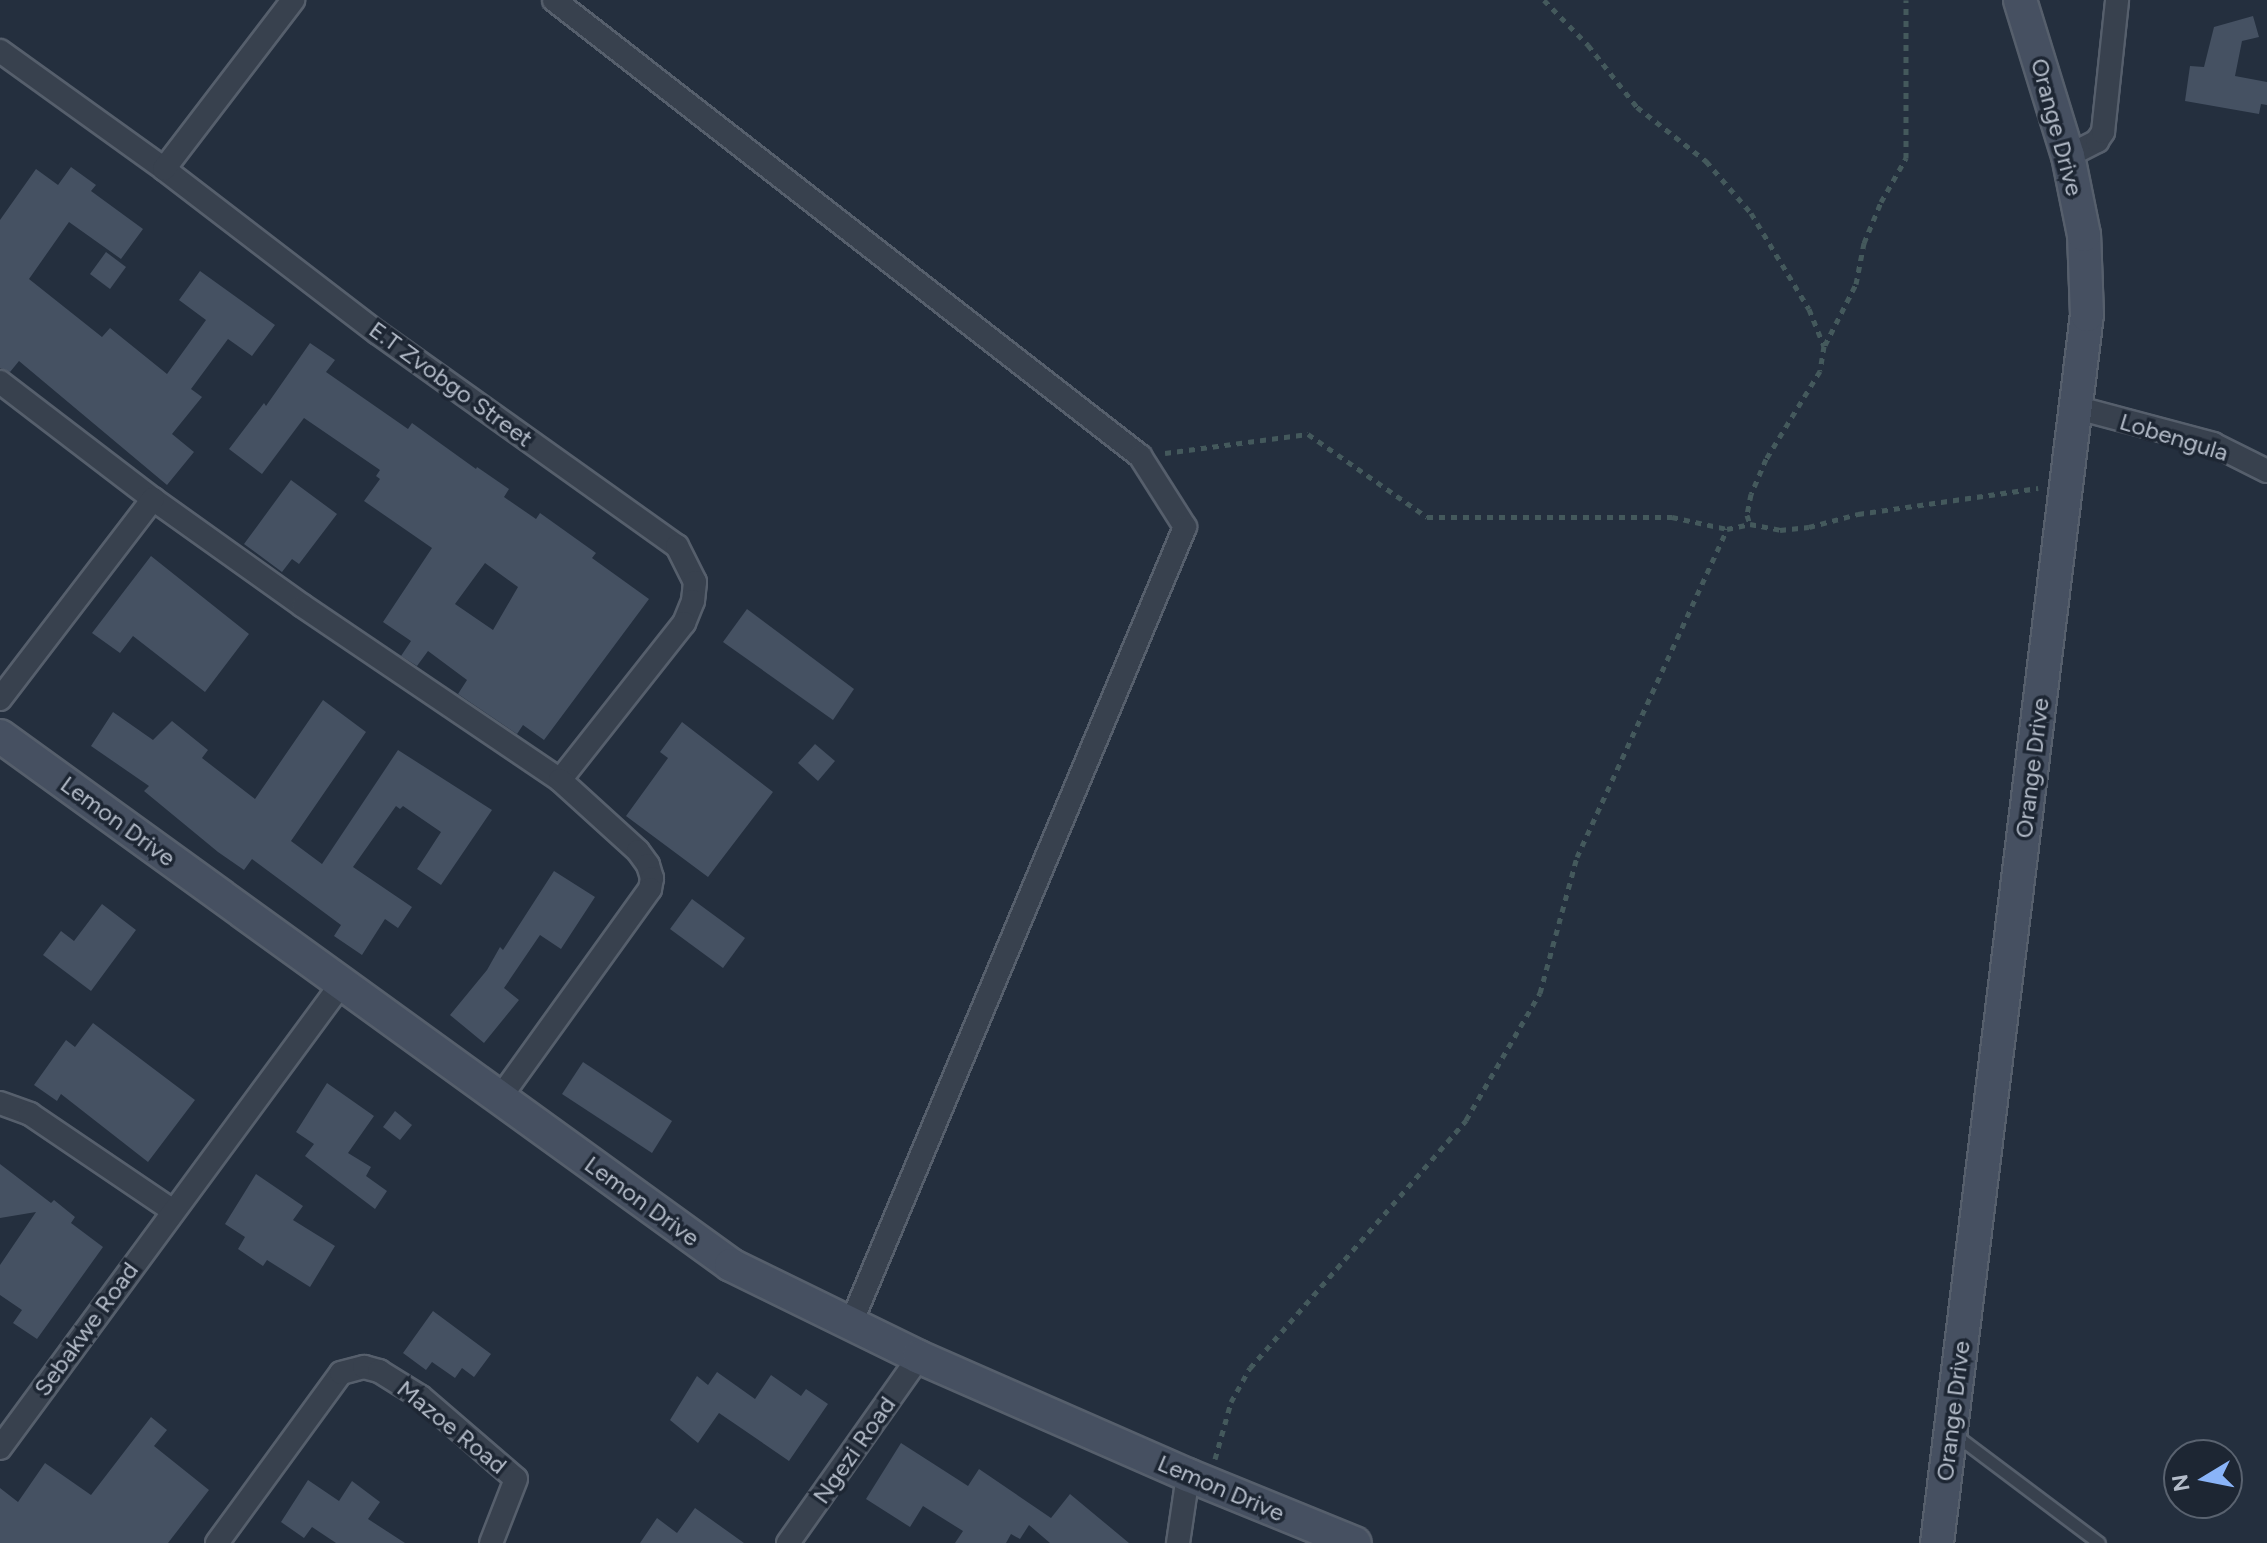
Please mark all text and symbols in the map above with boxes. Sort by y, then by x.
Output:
street label: Orange Drive [2025,55,2089,199]
street label: E.T Zvobgo Street [364,315,538,453]
street label: Lobengula [2116,407,2232,467]
street label: Orange Drive [2009,696,2055,840]
street label: Lemon Drive [55,770,181,872]
street label: Lemon Drive [579,1150,705,1252]
street label: Sebakwe Road [28,1256,144,1402]
street label: Orange Drive [1930,1339,1976,1483]
street label: Mazoe Road [391,1374,513,1480]
street label: Ngezi Road [807,1391,901,1509]
north arrow [2163,1439,2243,1519]
street label: Lemon Drive [1153,1448,1289,1528]
text: N [2166,1472,2196,1494]

